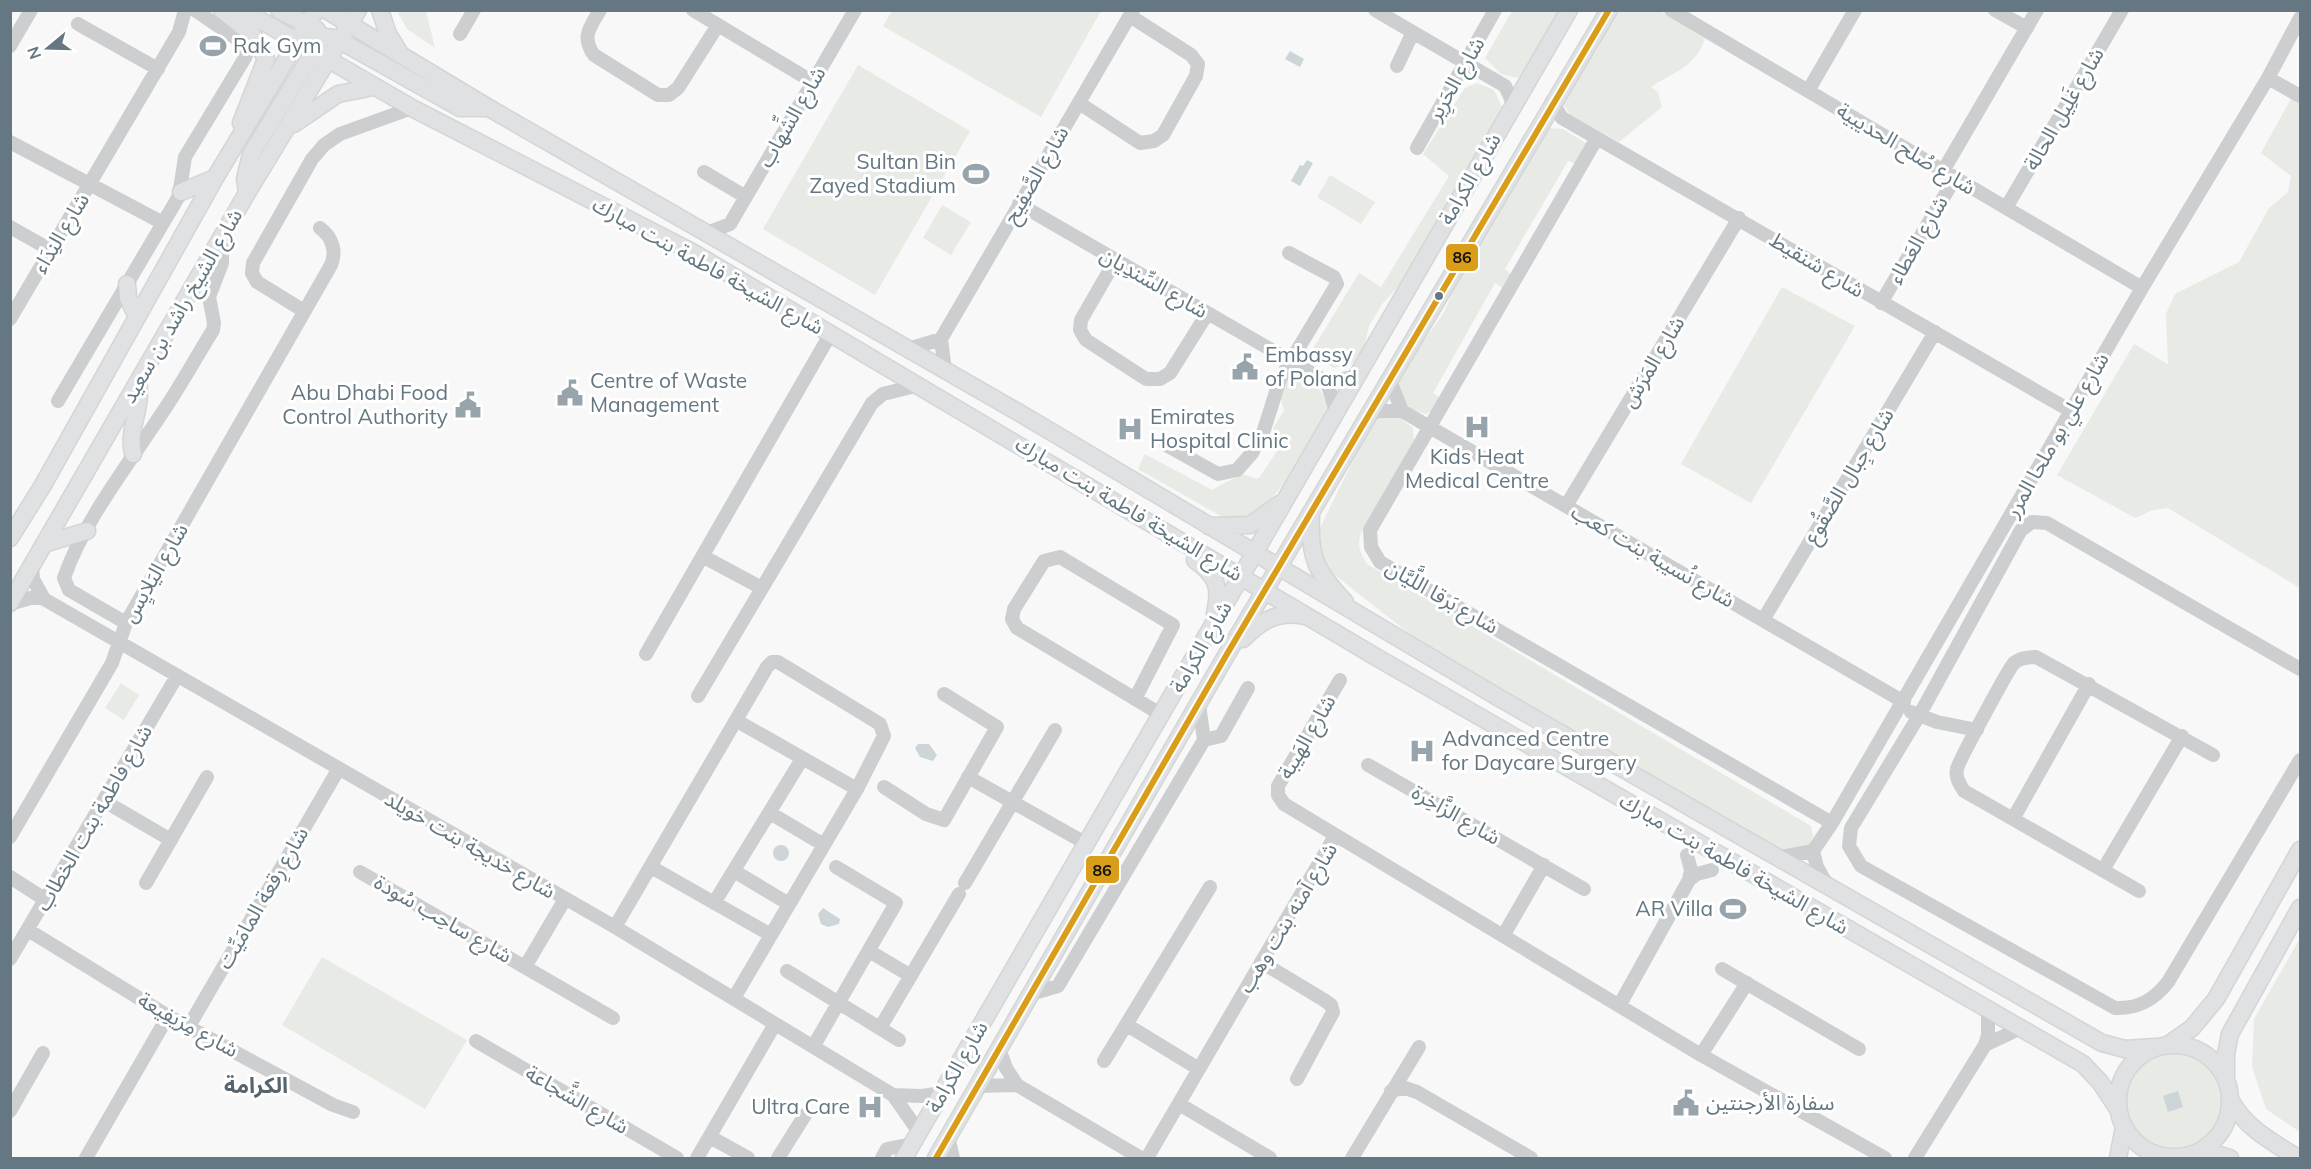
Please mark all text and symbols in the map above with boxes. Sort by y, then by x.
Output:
north arrow [18,18,78,78]
sports icon: Rak Gym [198,31,228,61]
place label: Rak Gym [233,32,321,58]
street label: شارع الحَرِير [1420,32,1493,128]
street label: شارع غَلِيل الحالة [2017,42,2111,176]
text: N [22,44,45,62]
street label: شارع الشِّهاب [748,59,833,173]
street label: شارع صُلح الحديبية [1831,96,1981,202]
street label: شارع الصَّفِيح [997,121,1076,230]
street label: شارع الكرامة [1432,128,1508,230]
place label: Sultan Bin Zayed Stadium [810,148,956,198]
sports icon: Sultan Bin Zayed Stadium [961,159,991,189]
street label: شارع النِدَاء [26,188,97,279]
street label: شارع الشيخة فاطمة بنت مبارك [587,191,829,342]
street label: شارع العَطاء [1882,191,1955,290]
street label: شارع الشيخ راشد بن سعيد [115,204,250,409]
street label: شارع شنقيط [1764,226,1870,305]
street label: شارع السِّندِيان [1095,241,1213,326]
line badge: 86 [1445,243,1479,272]
text: 86 [1452,247,1472,267]
unlabelled marker [1433,290,1445,302]
street label: شارع المَرَش [1615,311,1692,413]
place label: Embassy of Poland [1265,341,1357,391]
street label: شارع علي بو ملحا المرر [1998,347,2117,524]
public building icon: Embassy of Poland [1230,352,1260,382]
place label: Centre of Waste Management [590,367,747,417]
public building icon: Centre of Waste Management [555,378,585,408]
place label: Abu Dhabi Food Control Authority [282,379,448,429]
public building icon: Abu Dhabi Food Control Authority [453,390,483,420]
place label: Emirates Hospital Clinic [1150,403,1289,453]
street label: شارع جِبال الصَّقُوع [1797,403,1901,550]
hospital icon: Kids Heat Medical Centre [1462,412,1492,442]
hospital icon: Emirates Hospital Clinic [1115,414,1145,444]
street label: شارع الشيخة فاطمة بنت مبارك [1010,430,1248,589]
place label: Kids Heat Medical Centre [1405,443,1549,493]
street label: شارع نُسيبة بنت كعب [1566,498,1740,615]
street label: شارع اليَلايِس [115,518,196,628]
street label: شارع بَرقا اللَّيَّان [1380,549,1506,641]
street label: شارع الكرامة [1163,596,1239,698]
street label: شارع الهَيبة [1272,690,1343,785]
street label: شارع فاطمة بنت الخطاب [29,720,160,917]
place label: Advanced Centre for Daycare Surgery [1442,725,1637,775]
hospital icon: Advanced Centre for Daycare Surgery [1407,736,1437,766]
street label: شارع الزَّاخِرة [1406,777,1506,852]
street label: شارع خديجة بنت خويلد [379,785,560,906]
street label: شارع الشيخة فاطمة بنت مبارك [1614,787,1854,942]
street label: شارع رِقعة المامَيِّت [211,822,316,975]
street label: شارع آمنه بنت وهب [1232,838,1345,999]
line badge: 86 [1085,855,1120,884]
text: 86 [1092,860,1112,880]
street label: شارع ساحِب سُودة [369,868,517,971]
sports icon: AR Villa [1718,894,1748,924]
place label: AR Villa [1635,895,1713,921]
street label: شارع مِرَيفِيعة [132,986,243,1065]
street label: شارع الكرامة [919,1016,995,1118]
street label: شارع الشَّجاعة [520,1056,635,1142]
district label: الكرامة [224,1071,288,1099]
public building icon: سفارة الأرجنتين [1671,1088,1701,1118]
place label: سفارة الأرجنتين [1706,1089,1834,1115]
hospital icon: Ultra Care [855,1092,885,1122]
place label: Ultra Care [751,1093,850,1119]

